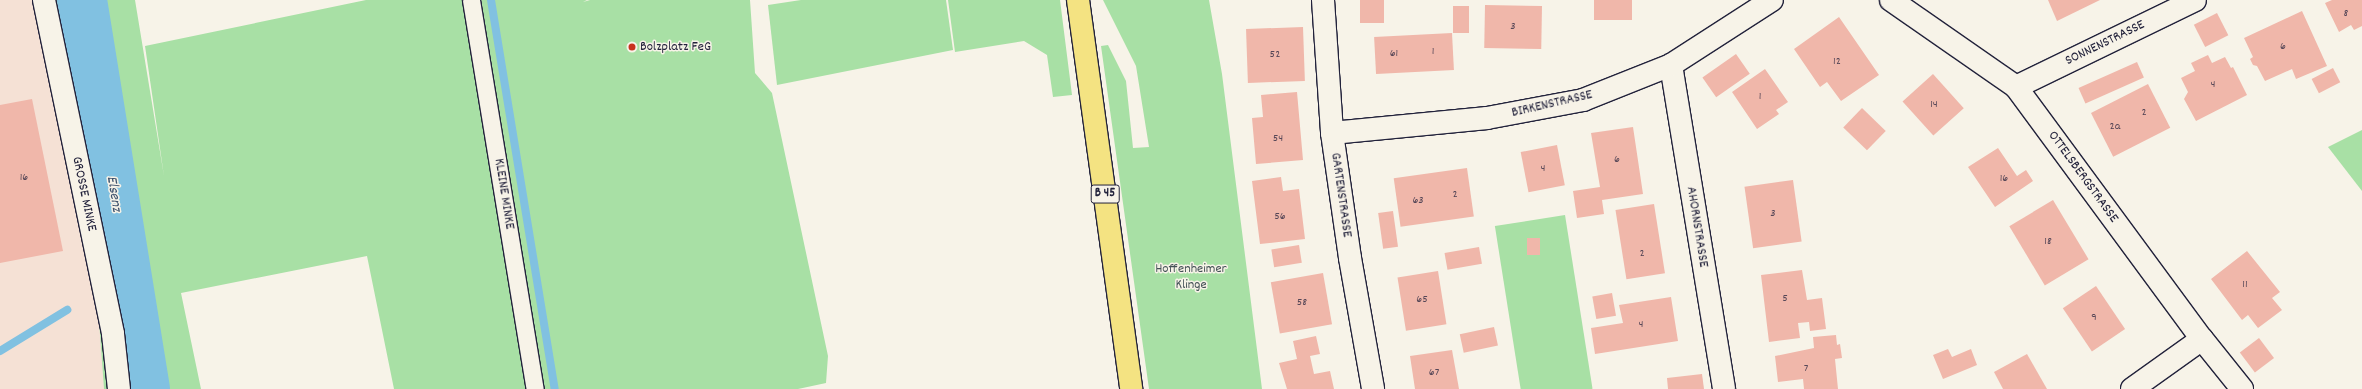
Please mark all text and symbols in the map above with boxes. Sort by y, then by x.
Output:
house number: 8 [2344,7,2348,21]
street label: SONNENSTRASSE [2063,17,2147,69]
house number: 3 [1510,20,1516,34]
place label: Bolzplatz FeG [640,39,711,55]
house number: 6 [2280,40,2286,54]
marker: Bolzplatz FeG [627,42,637,52]
house number: 1 [1432,45,1434,59]
house number: 61 [1390,47,1398,61]
house number: 52 [1270,48,1280,62]
house number: 12 [1833,55,1841,69]
house number: 4 [2211,78,2215,92]
street label: BIRKENSTRASSE [1510,87,1594,121]
house number: 1 [1759,90,1761,104]
house number: 14 [1930,98,1938,112]
house number: 2 [2141,106,2147,120]
house number: 2a [2110,120,2120,134]
street label: OTTELSBERGSTRASSE [2044,128,2122,226]
house number: 54 [1273,132,1283,146]
street label: GARTENSTRASSE [1327,152,1355,238]
house number: 6 [1614,153,1620,167]
street label: GROSSE MINKE [68,155,100,233]
street label: KLEINE MINKE [490,157,518,231]
house number: 4 [1541,162,1545,176]
house number: 16 [20,171,28,185]
house number: 16 [2000,172,2008,186]
water label: Elsenz [101,175,125,213]
road number: B 45 [1090,183,1120,205]
street label: AHORNSTRASSE [1682,185,1712,269]
house number: 2 [1452,188,1458,202]
house number: 63 [1412,194,1424,208]
house number: 3 [1770,207,1776,221]
house number: 56 [1274,210,1286,224]
house number: 18 [2044,235,2052,249]
house number: 2 [1639,247,1645,261]
park label: Hoffenheimer Klinge [1155,261,1227,294]
house number: 11 [2242,278,2248,292]
house number: 5 [1782,292,1788,306]
house number: 65 [1416,293,1428,307]
house number: 58 [1297,296,1307,310]
house number: 9 [2091,311,2097,325]
house number: 4 [1639,318,1643,332]
house number: 7 [1804,362,1808,376]
house number: 67 [1429,366,1439,380]

